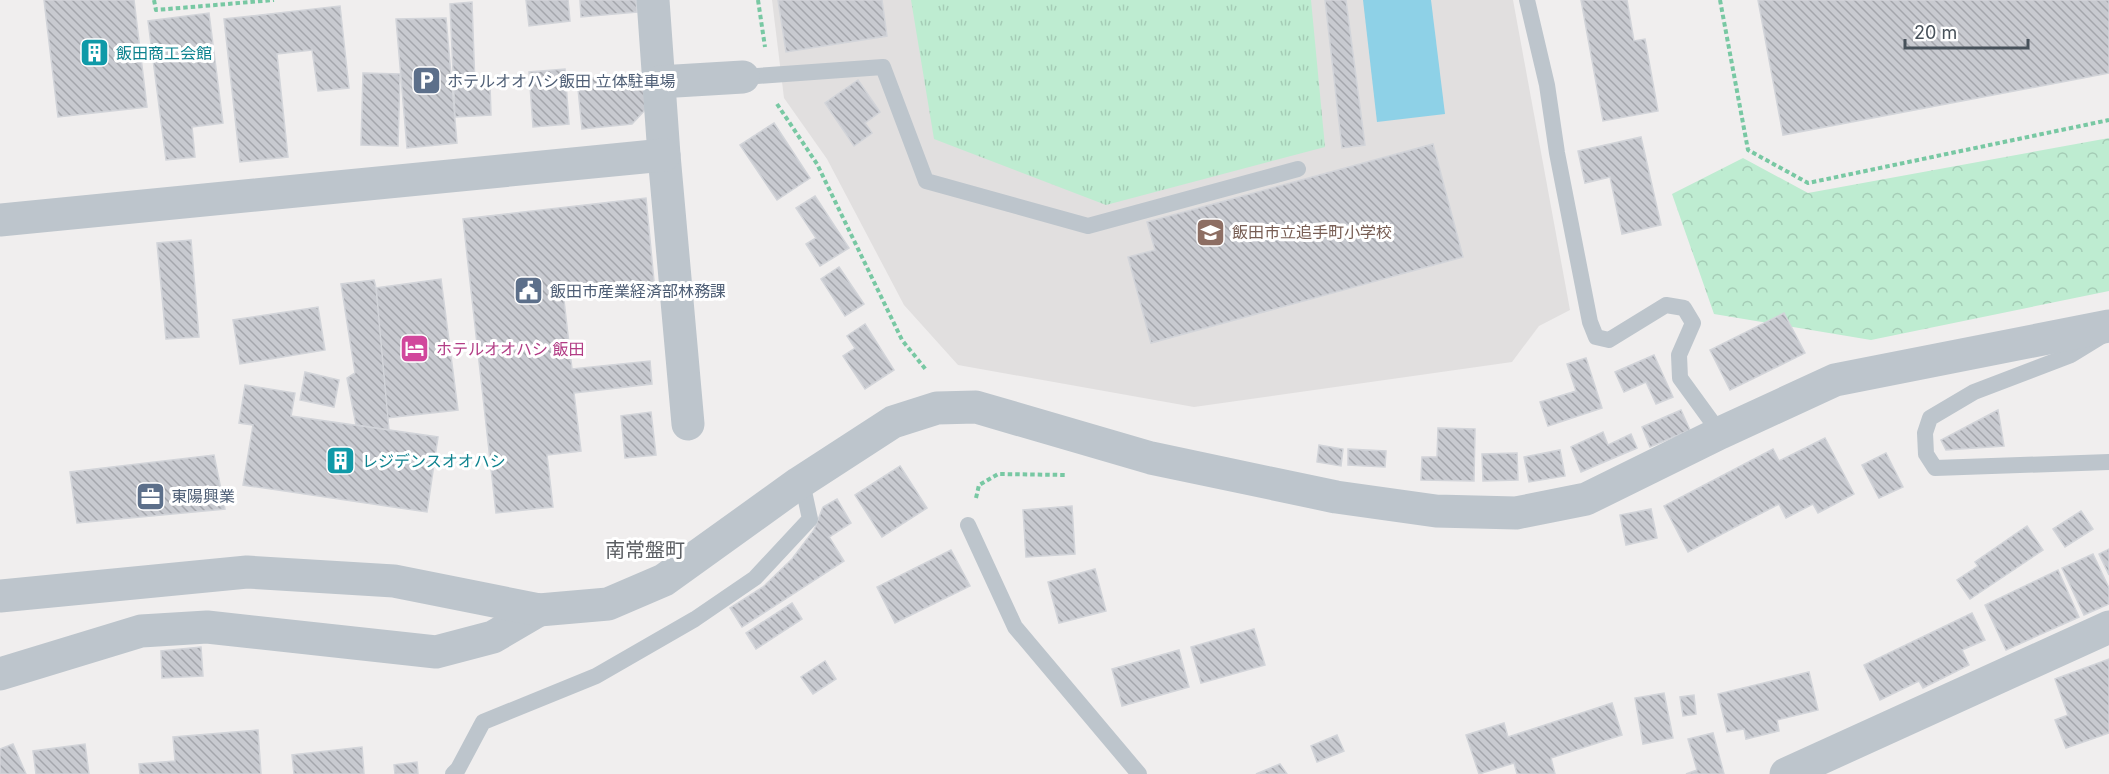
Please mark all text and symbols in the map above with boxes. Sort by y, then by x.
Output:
scale bar [1905,12,2028,50]
text: 20 m [1914,22,1957,43]
building icon: 飯田商工会館 [79,37,111,69]
place label: 飯田商工会館 [116,43,212,63]
parking icon: ホテルオオハシ飯田 立体駐車場 [410,65,442,97]
place label: ホテルオオハシ飯田 立体駐車場 [447,71,676,91]
school or university icon: 飯田市立追手町小学校 [1195,216,1227,248]
place label: 飯田市立追手町小学校 [1232,222,1392,242]
public building icon: 飯田市産業経済部林務課 [513,275,545,307]
place label: 飯田市産業経済部林務課 [550,281,726,301]
hotel icon: ホテルオオハシ 飯田 [399,333,431,365]
place label: ホテルオオハシ 飯田 [436,339,585,359]
building icon: レジデンスオオハシ [325,445,357,477]
place label: レジデンスオオハシ [362,451,506,471]
office icon: 東陽興業 [134,480,166,512]
place label: 東陽興業 [171,486,235,506]
district label: 南常盤町 [605,538,685,562]

